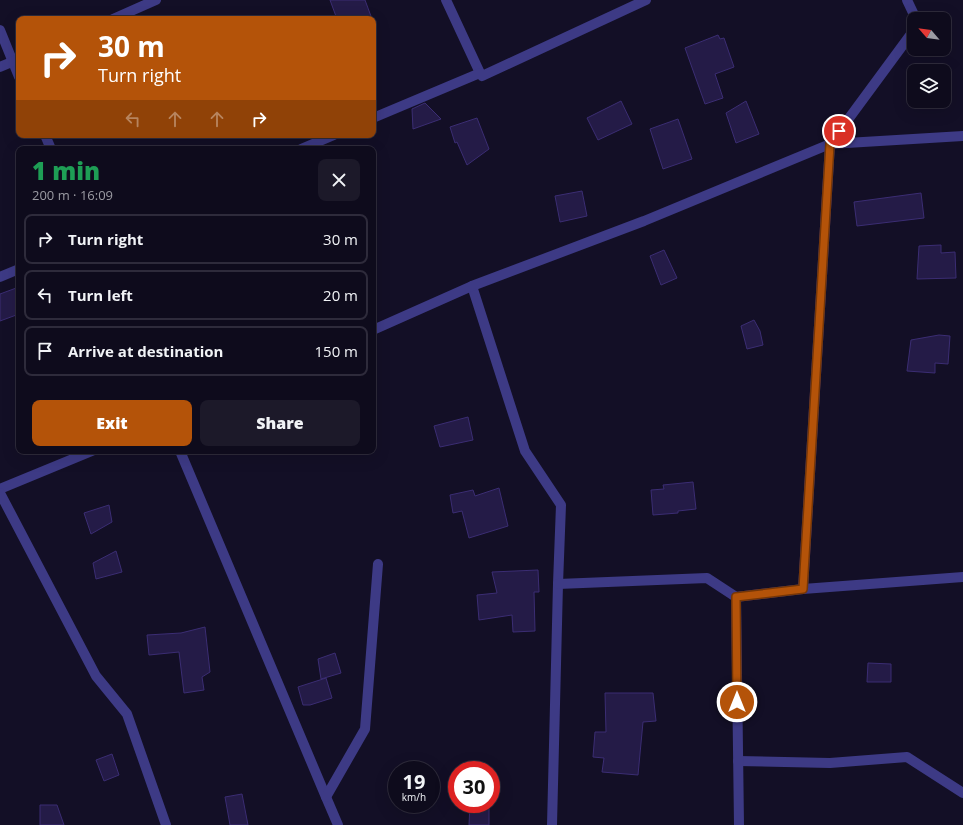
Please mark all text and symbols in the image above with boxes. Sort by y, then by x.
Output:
north arrow [907,12,951,56]
map controls [907,12,951,108]
text: 30 m [98,27,165,65]
icon: right [32,32,84,84]
text: Turn right [98,63,181,87]
button: layers [907,64,951,108]
icon: left [122,108,144,130]
icon: ahead [164,108,186,130]
icon: ahead [206,108,228,130]
icon: right [248,108,270,130]
pin [822,114,856,148]
icon: arrive [828,120,850,142]
text: 1 min [32,154,100,187]
button: close [318,159,360,201]
text: 200 m · 16:09 [32,186,113,204]
icon: right [34,228,56,250]
text: Turn right [68,229,143,249]
text: 30 m [323,229,358,249]
icon: left [34,284,56,306]
text: Turn left [68,285,133,305]
text: 20 m [323,285,358,305]
icon: arrive [34,340,56,362]
text: Arrive at destination [68,341,223,361]
text: 150 m [314,341,358,361]
button: Exit [32,400,192,446]
button: Share [200,400,360,446]
position arrow [716,681,758,723]
speed limit sign: 30 [448,761,500,813]
text: 19 [403,768,425,795]
text: km/h [402,790,426,804]

